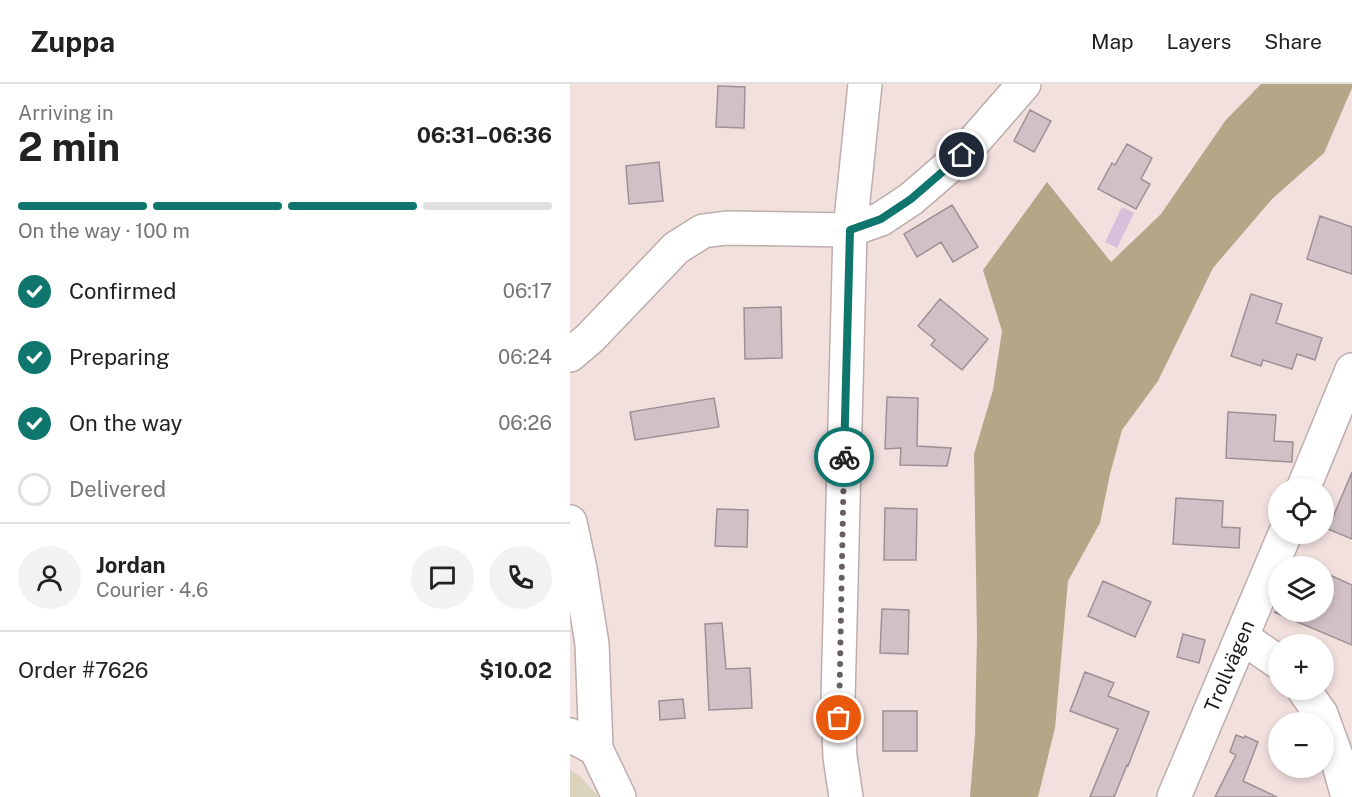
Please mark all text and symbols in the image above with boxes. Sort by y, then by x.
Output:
text: Zuppa [30,25,115,58]
text: Map [1091,29,1134,54]
text: Layers [1167,29,1231,54]
text: Share [1264,29,1322,54]
text: Arriving in [18,101,113,125]
text: 06:31–06:36 [417,122,552,148]
text: 2 min [18,124,120,170]
pin [936,129,987,180]
icon: home [945,138,978,171]
text: On the way · 100 m [18,219,190,243]
icon: check [18,275,51,308]
text: Confirmed [69,278,176,304]
text: 06:17 [503,279,552,303]
icon: check [18,341,51,374]
text: Preparing [69,344,170,370]
text: 06:24 [498,345,552,369]
icon: check [18,407,51,440]
text: On the way [69,410,182,436]
text: 06:26 [498,411,552,435]
courier [814,427,874,487]
icon: bike [828,441,861,474]
text: Delivered [69,476,166,502]
map controls [1268,478,1334,778]
button: locate [1268,478,1334,544]
button: person [18,546,81,609]
button: chat [411,546,474,609]
button: phone [489,546,552,609]
text: Jordan [96,552,165,578]
button: layers [1268,556,1334,622]
text: Courier · 4.6 [96,578,208,602]
street label: Trollvägen [1199,617,1259,716]
button: + [1268,634,1334,700]
text: Order #7626 [18,657,149,683]
text: $10.02 [479,657,552,683]
pin [813,692,864,743]
icon: bag [822,701,855,734]
button: − [1268,712,1334,778]

